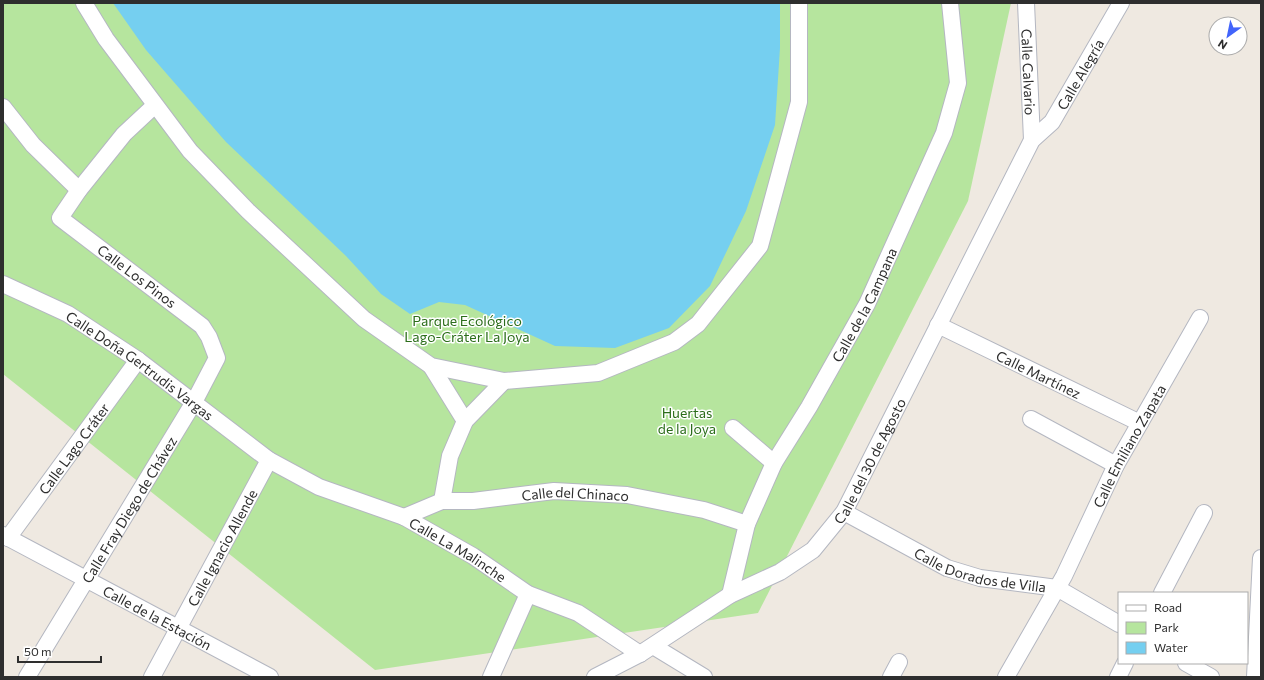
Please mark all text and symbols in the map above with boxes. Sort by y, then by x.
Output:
north arrow [1208,16,1248,56]
street label: Calle Calvario [1019,28,1039,116]
street label: Calle Alegría [1053,36,1107,112]
text: N [1215,37,1229,53]
street label: Calle Los Pinos [94,241,180,311]
street label: Calle de la Campana [828,245,900,365]
street label: Calle Doña Gertrudis Vargas [63,307,217,423]
park label: Parque Ecológico Lago-Cráter La Joya [404,312,530,345]
street label: Calle Martínez [994,346,1084,402]
street label: Calle Emiliano Zapata [1089,381,1169,510]
street label: Calle del 30 de Agosto [830,395,909,527]
street label: Calle Lago Cráter [34,399,113,497]
park label: Huertas de la Joya [658,404,716,437]
street label: Calle Fray Diego de Chávez [78,433,180,586]
street label: Calle del Chinaco [520,482,629,504]
street label: Calle Ignacio Allende [183,486,260,609]
street label: Calle La Malinche [407,513,510,585]
street label: Calle Dorados de Villa [912,543,1047,595]
street label: Calle de la Estación [100,581,215,653]
legend [1118,592,1248,664]
text: Road [1154,600,1182,614]
text: Park [1154,620,1180,634]
scale bar [18,638,101,664]
text: Water [1154,640,1188,654]
text: 50 m [24,644,52,658]

